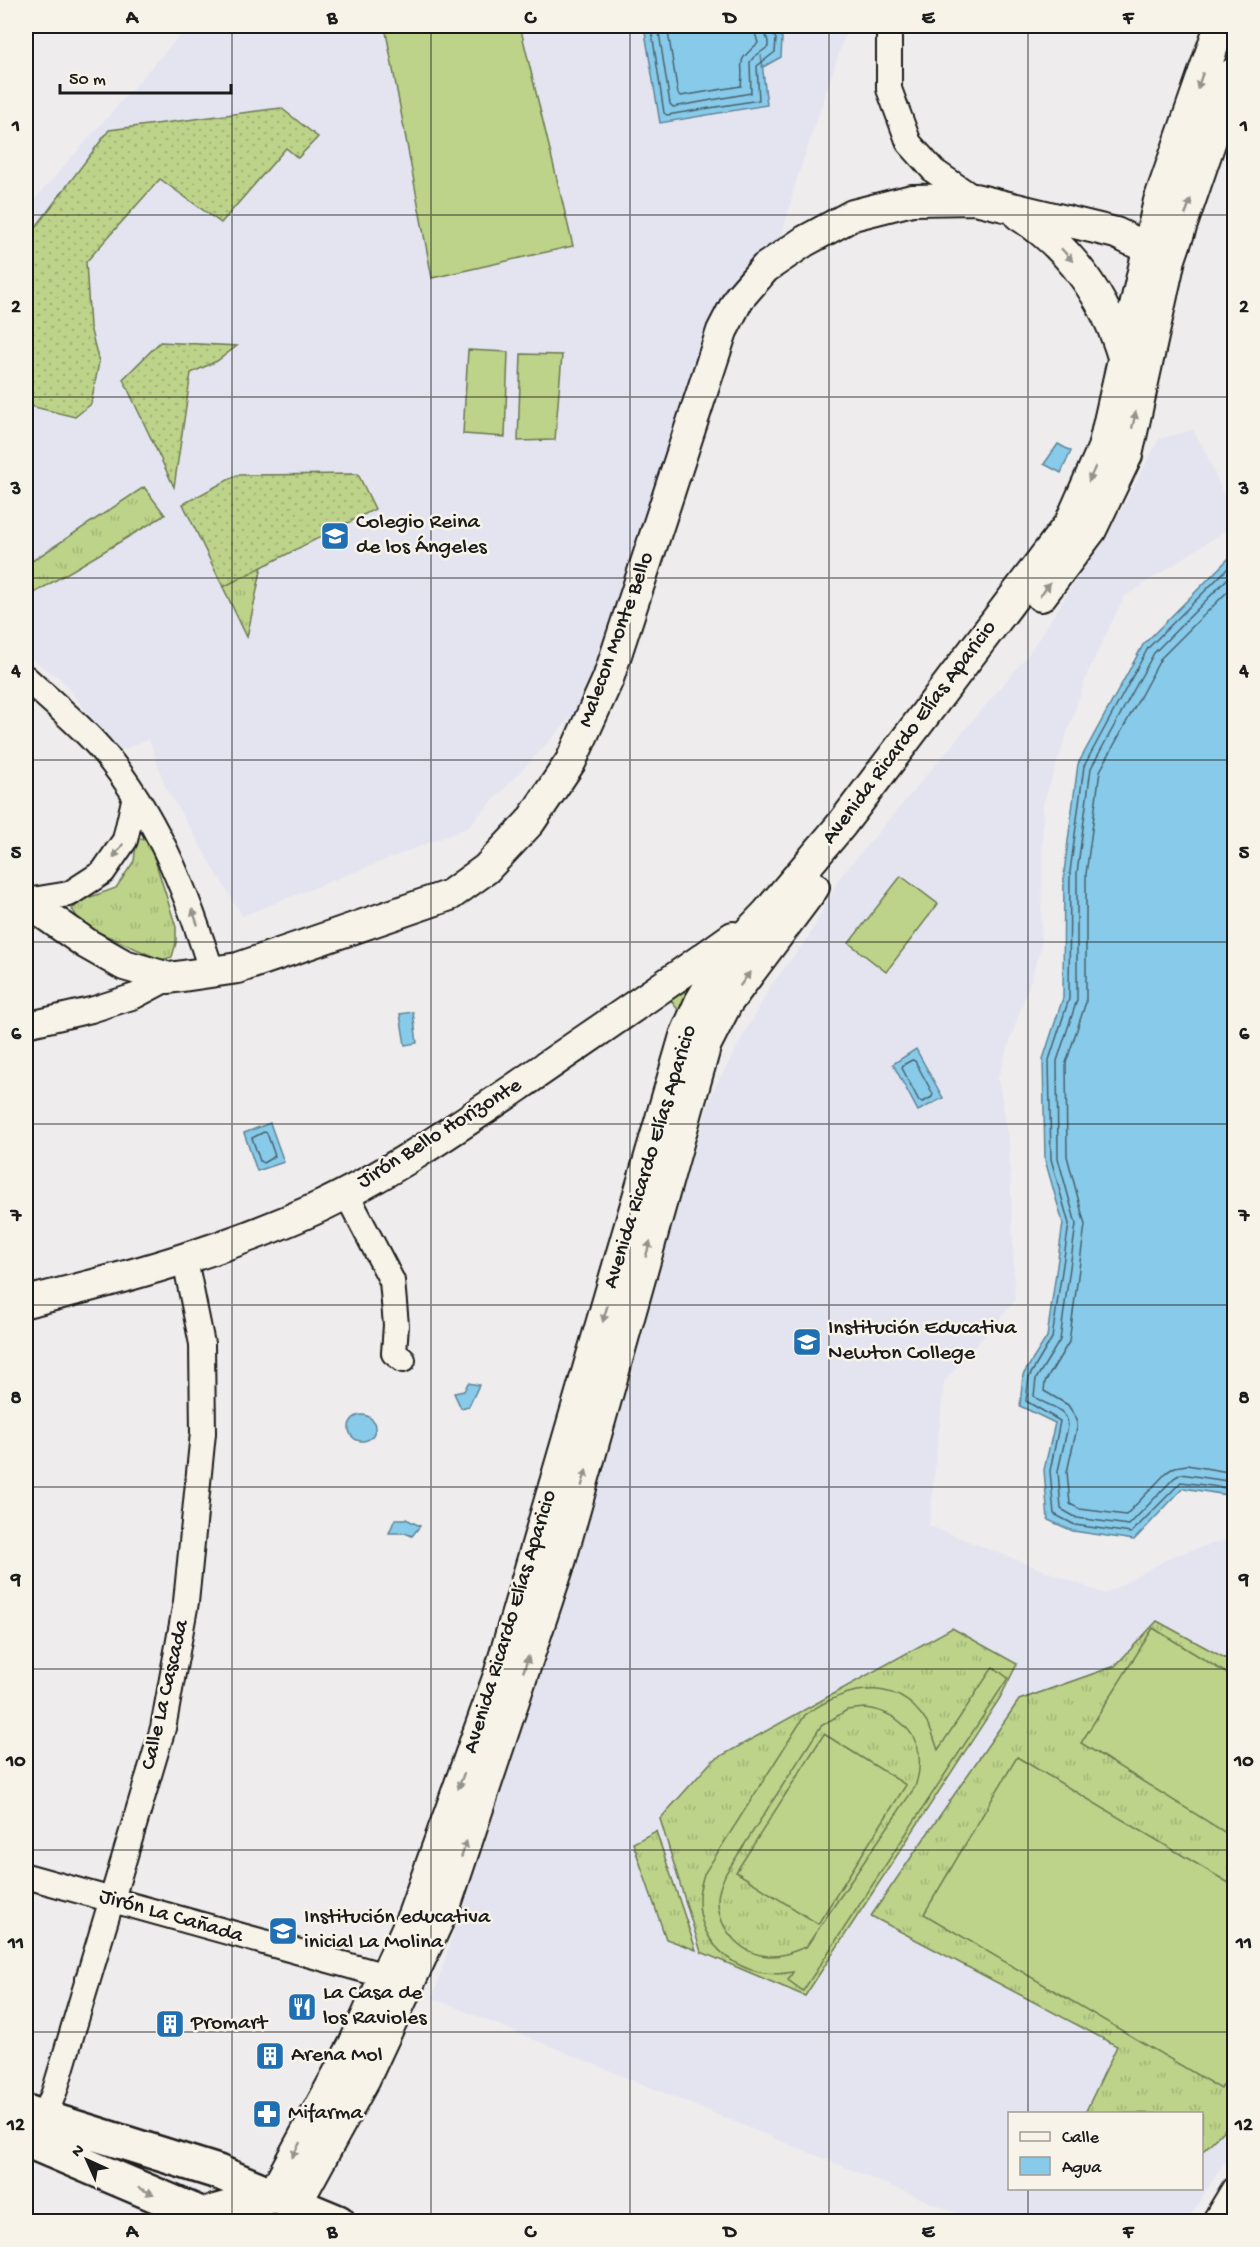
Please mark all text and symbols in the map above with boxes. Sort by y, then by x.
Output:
text: A [125,8,140,31]
text: B [326,8,338,31]
text: C [524,8,538,31]
text: D [721,8,737,31]
text: E [922,8,936,31]
text: F [1122,8,1135,31]
scale bar [60,57,231,95]
text: 50 m [69,70,106,91]
one-way arrow [1195,72,1205,90]
text: 1 [11,116,20,139]
text: 1 [1239,116,1248,139]
one-way arrow [1183,198,1193,216]
one-way arrow [1060,247,1073,262]
text: 2 [11,297,21,320]
text: 2 [1239,297,1249,320]
one-way arrow [1130,411,1140,429]
one-way arrow [1087,465,1096,482]
text: 3 [10,479,21,502]
text: 3 [1238,479,1249,502]
place label: Colegio Reina de los Ángeles [356,510,488,561]
school or university icon: Colegio Reina de los Ángeles [319,520,351,552]
street label: Malecon Monte Bello [573,549,661,731]
one-way arrow [1038,583,1050,598]
street label: Avenida Ricardo Elías Aparicio [817,616,1003,850]
text: 4 [10,661,21,684]
text: 4 [1238,661,1249,684]
text: 5 [11,843,22,866]
one-way arrow [113,843,124,859]
text: 5 [1239,843,1250,866]
one-way arrow [189,908,199,926]
one-way arrow [738,972,750,987]
street label: Avenida Ricardo Elías Aparicio [599,1022,703,1292]
text: 6 [11,1024,22,1047]
text: 6 [1239,1024,1250,1047]
street label: Jirón Bello Horizonte [353,1073,527,1195]
text: 7 [10,1206,23,1229]
text: 7 [1238,1206,1251,1229]
one-way arrow [643,1240,653,1258]
one-way arrow [599,1305,609,1323]
place label: Institución Educativa Newton College [828,1316,1017,1367]
school or university icon: Institución Educativa Newton College [791,1326,823,1358]
text: 8 [11,1388,22,1411]
text: 8 [1239,1388,1250,1411]
one-way arrow [580,1468,589,1486]
street label: Avenida Ricardo Elías Aparicio [459,1487,563,1757]
text: 9 [10,1570,21,1593]
text: 9 [1238,1570,1249,1593]
street label: Calle La Cascada [136,1617,196,1772]
one-way arrow [521,1655,531,1673]
text: 10 [5,1751,26,1774]
text: 10 [1233,1751,1254,1774]
one-way arrow [455,1772,465,1790]
one-way arrow [459,1839,469,1857]
street label: Jirón La Cañada [96,1884,247,1950]
place label: Institución educativa inicial La Molina [304,1905,491,1956]
school or university icon: Institución educativa inicial La Molina [267,1915,299,1947]
text: 11 [7,1933,24,1956]
text: 11 [1235,1933,1252,1956]
place label: La Casa de los Ravioles [323,1981,427,2032]
restaurant icon: La Casa de los Ravioles [286,1991,318,2023]
building icon: Promart [154,2008,186,2040]
place label: Promart [190,2011,269,2037]
building icon: Arena Mol [254,2040,286,2072]
place label: Arena Mol [291,2043,383,2069]
pharmacy icon: Mifarma [251,2098,283,2130]
place label: Mifarma [288,2101,363,2127]
legend [1008,2112,1203,2190]
text: 12 [6,2115,25,2138]
text: 12 [1234,2115,1253,2138]
text: Calle [1062,2128,1100,2149]
north arrow [57,2130,117,2190]
text: N [68,2141,90,2162]
one-way arrow [291,2142,301,2159]
text: Agua [1062,2158,1102,2179]
one-way arrow [137,2187,155,2196]
text: A [125,2222,140,2245]
text: B [326,2222,338,2245]
text: C [524,2222,538,2245]
text: D [721,2222,737,2245]
text: E [922,2222,936,2245]
text: F [1122,2222,1135,2245]

